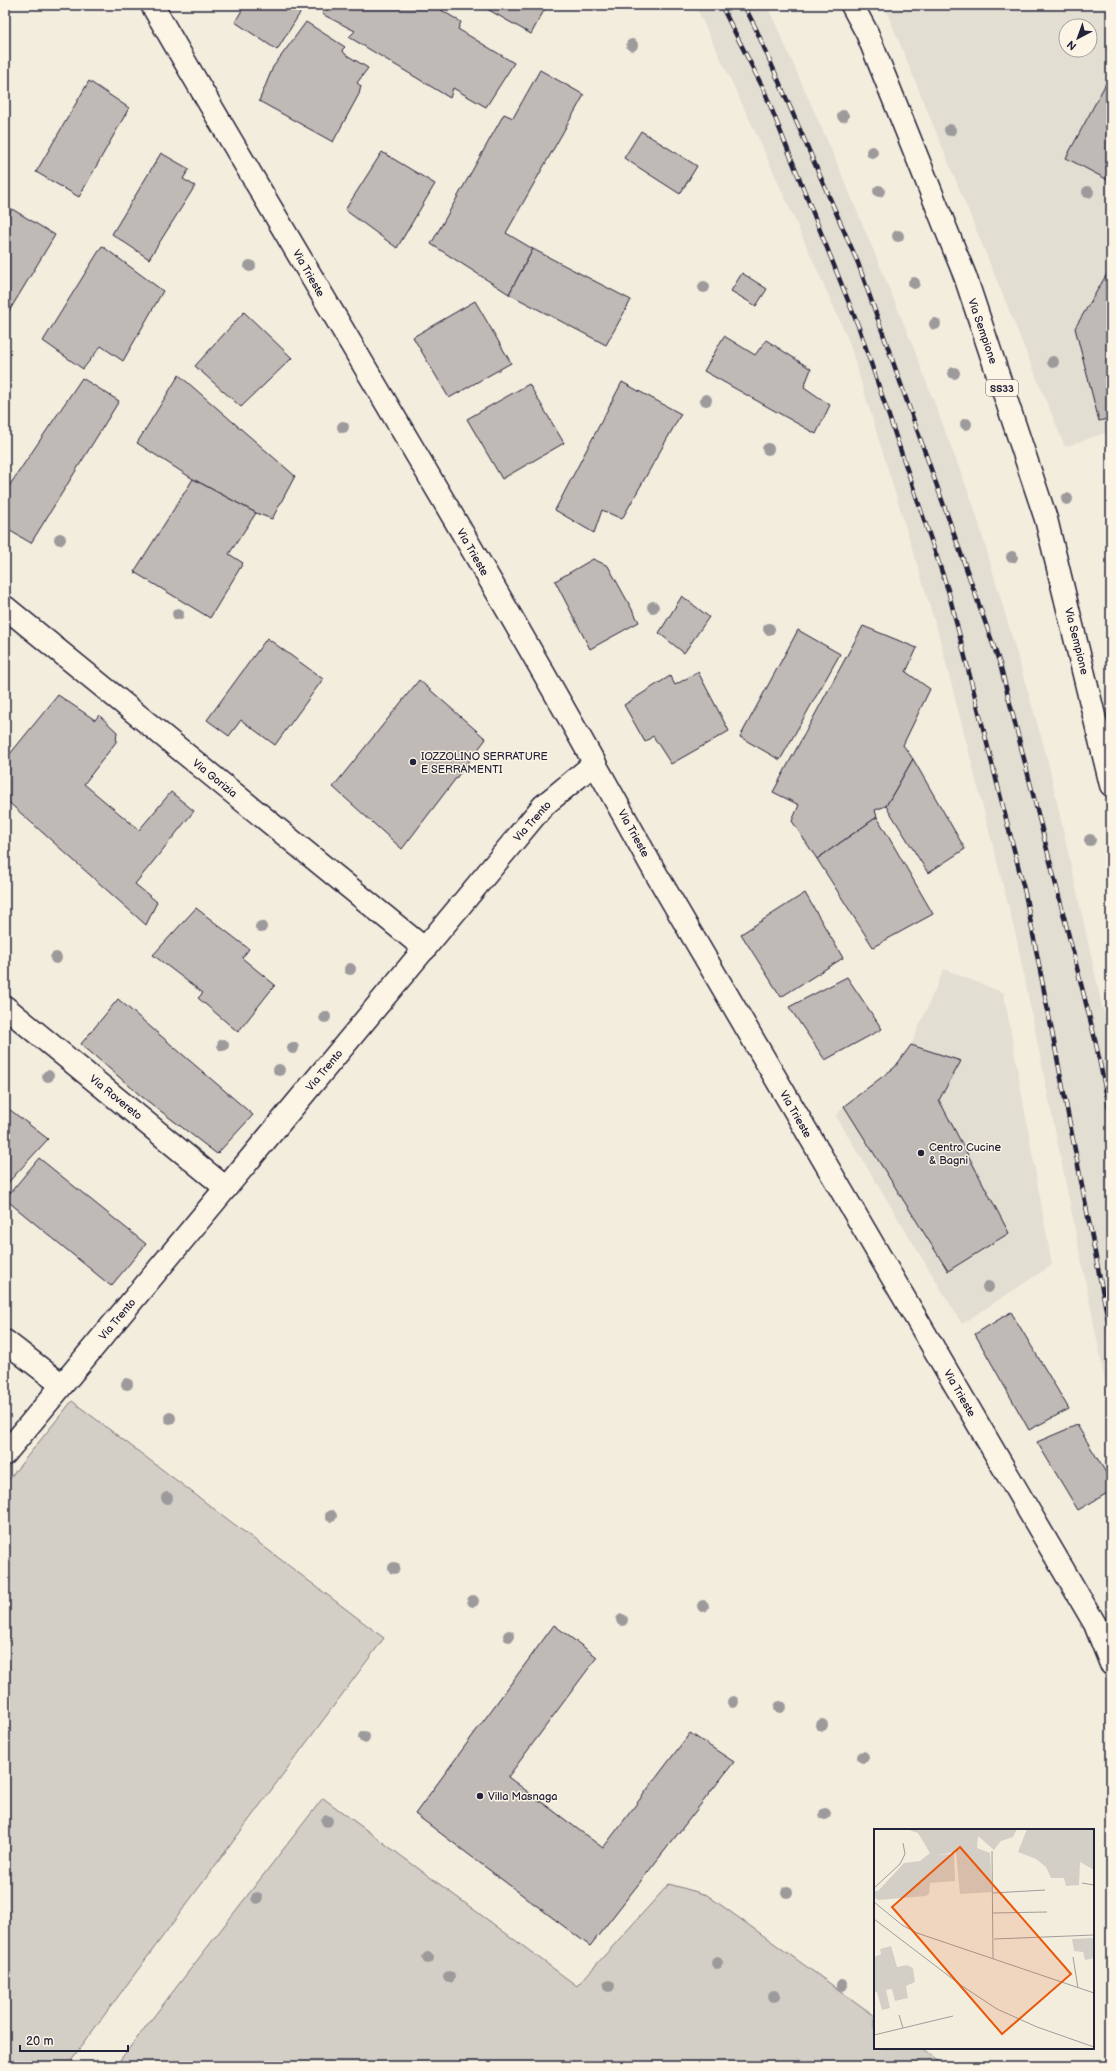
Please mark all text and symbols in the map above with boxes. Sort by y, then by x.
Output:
north arrow [1058,18,1098,58]
text: N [1064,38,1079,53]
street label: Via Trieste [290,247,328,300]
street label: Via Sempione [965,297,1000,366]
road number: SS33 [986,380,1018,396]
street label: Via Trieste [454,526,492,579]
street label: Via Sempione [1062,606,1091,676]
place label: IOZZOLINO SERRATURE E SERRAMENTI [421,750,548,776]
street label: Via Gorizia [190,756,240,800]
marker: IOZZOLINO SERRATURE E SERRAMENTI [408,757,418,767]
street label: Via Trento [511,798,554,844]
street label: Via Trieste [615,807,652,860]
street label: Via Trento [303,1047,345,1094]
street label: Via Rovereto [87,1072,145,1123]
street label: Via Trieste [777,1088,815,1141]
place label: Centro Cucine & Bagni [929,1141,1001,1167]
marker: Centro Cucine & Bagni [916,1148,926,1158]
street label: Via Trento [96,1296,138,1343]
street label: Via Trieste [941,1367,979,1420]
place label: Villa Masnaga [488,1790,558,1803]
marker: Villa Masnaga [475,1791,485,1801]
inset map [874,1829,1094,2049]
scale bar [20,2027,128,2053]
text: 20 m [26,2034,53,2049]

